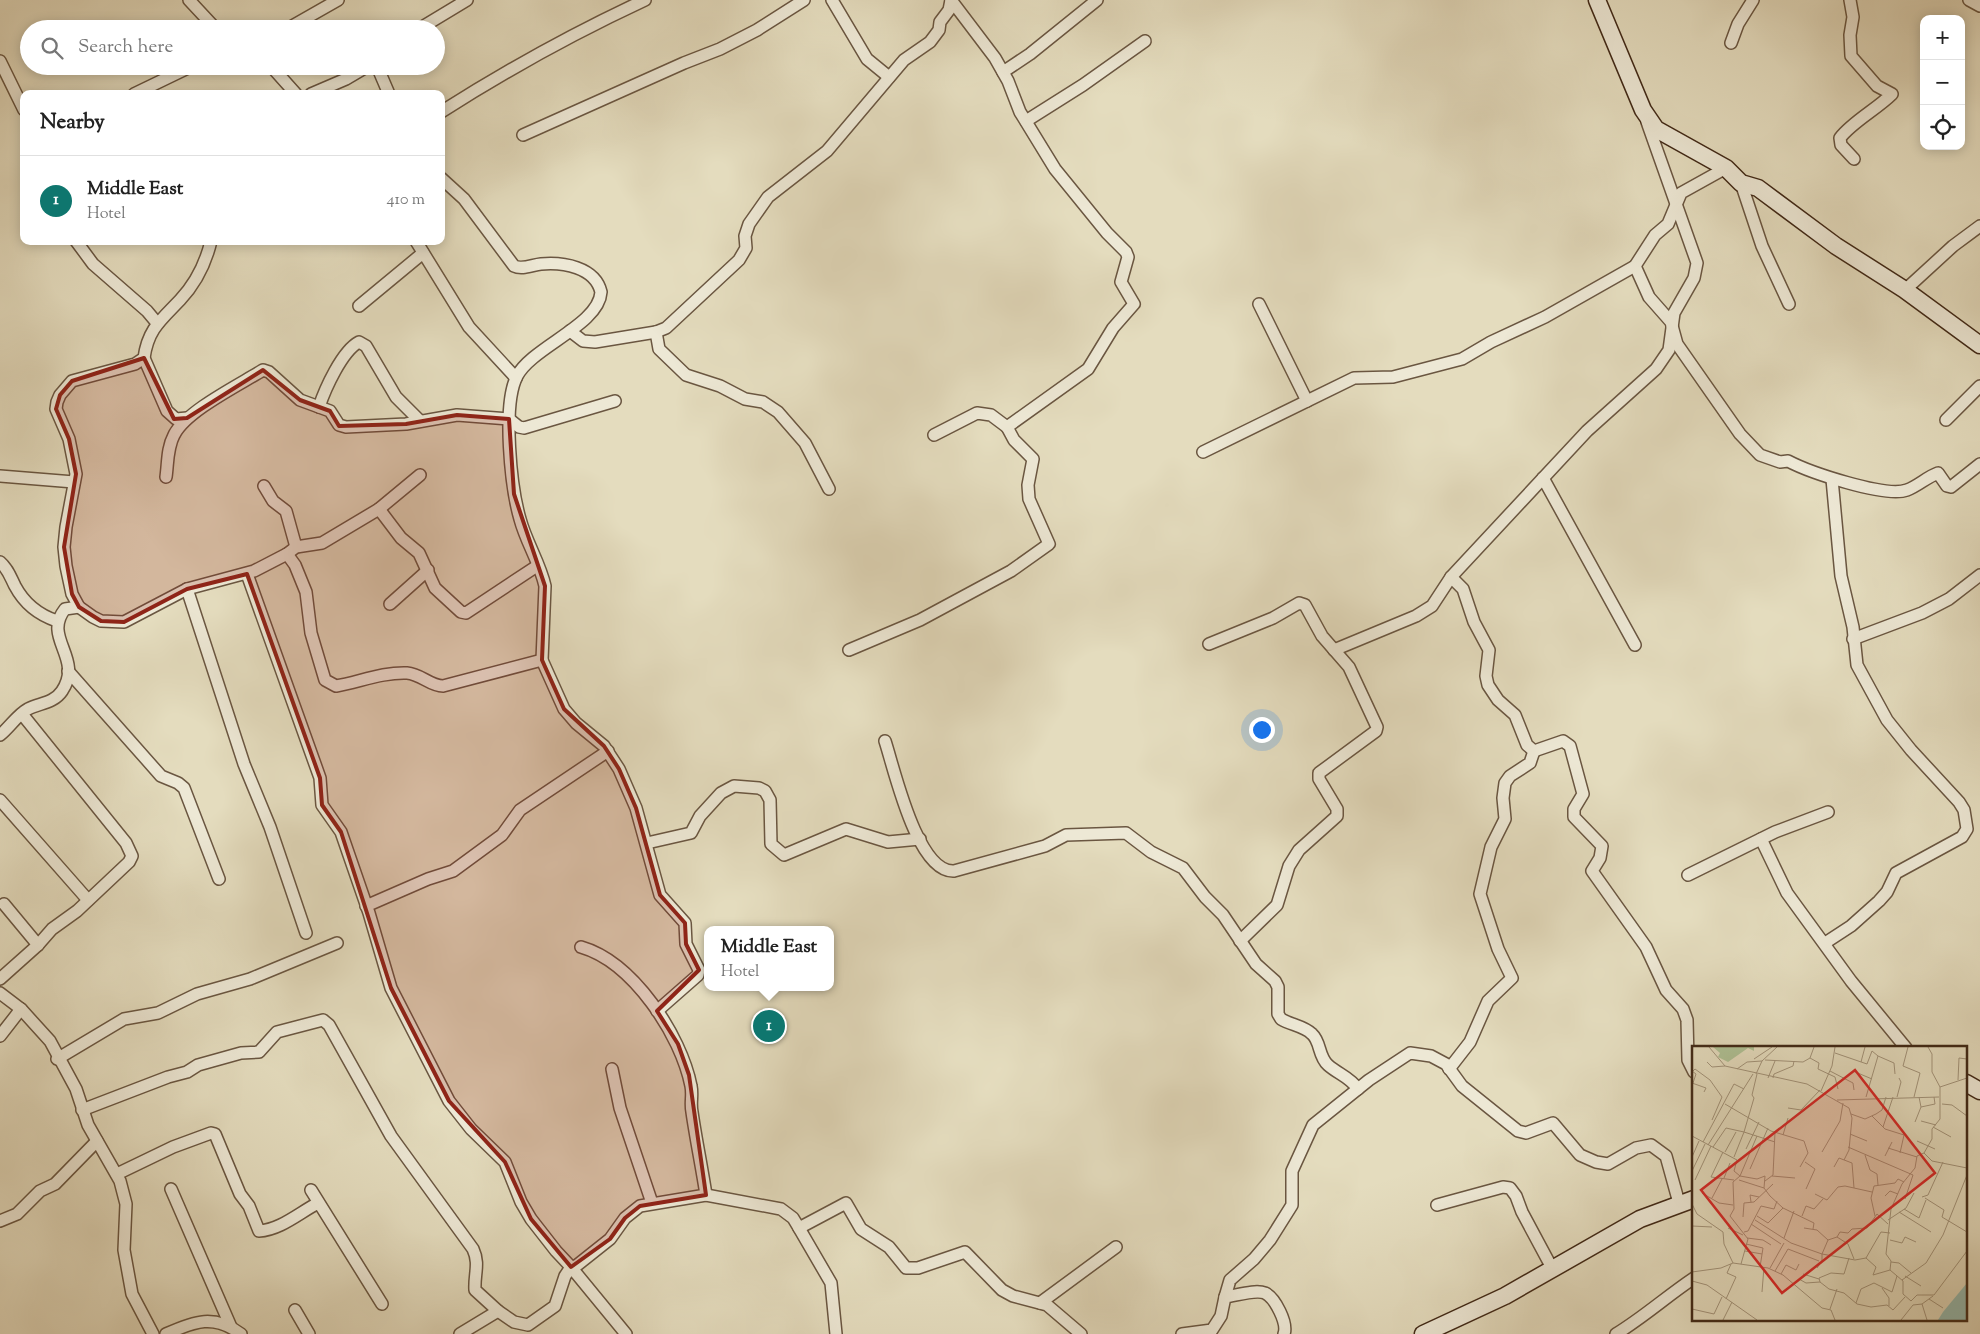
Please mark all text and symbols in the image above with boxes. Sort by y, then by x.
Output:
map controls [1920,15,1965,150]
button: + [1920,15,1965,60]
search box [20,20,445,75]
icon: search [38,34,66,62]
text: Search here [78,34,173,61]
button: − [1920,60,1965,105]
button: locate [1920,105,1965,150]
text: Nearby [40,108,105,138]
text: Middle East [87,176,183,203]
text: 1 [53,189,59,212]
text: 410 m [387,189,425,212]
text: Hotel [87,203,126,226]
your location [1249,717,1275,743]
popup [704,926,834,991]
text: Middle East [721,934,817,961]
text: Hotel [721,961,760,984]
pin: 1 [753,1007,785,1045]
inset map [1692,1046,1968,1322]

